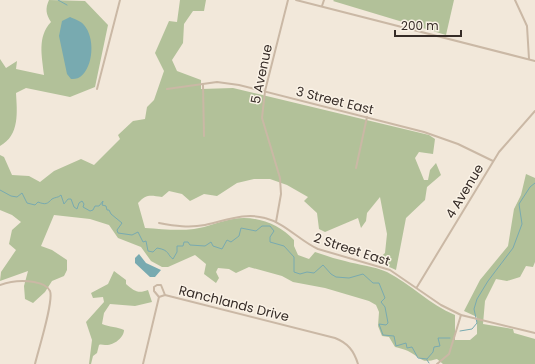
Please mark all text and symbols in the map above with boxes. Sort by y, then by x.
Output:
scale bar [395,12,461,38]
text: 200 m [401,17,439,34]
street label: 5 Avenue [246,43,277,106]
street label: 3 Street East [294,82,376,119]
street label: 4 Avenue [441,160,488,222]
street label: 2 Street East [311,228,393,271]
street label: Ranchlands Drive [177,281,291,326]

